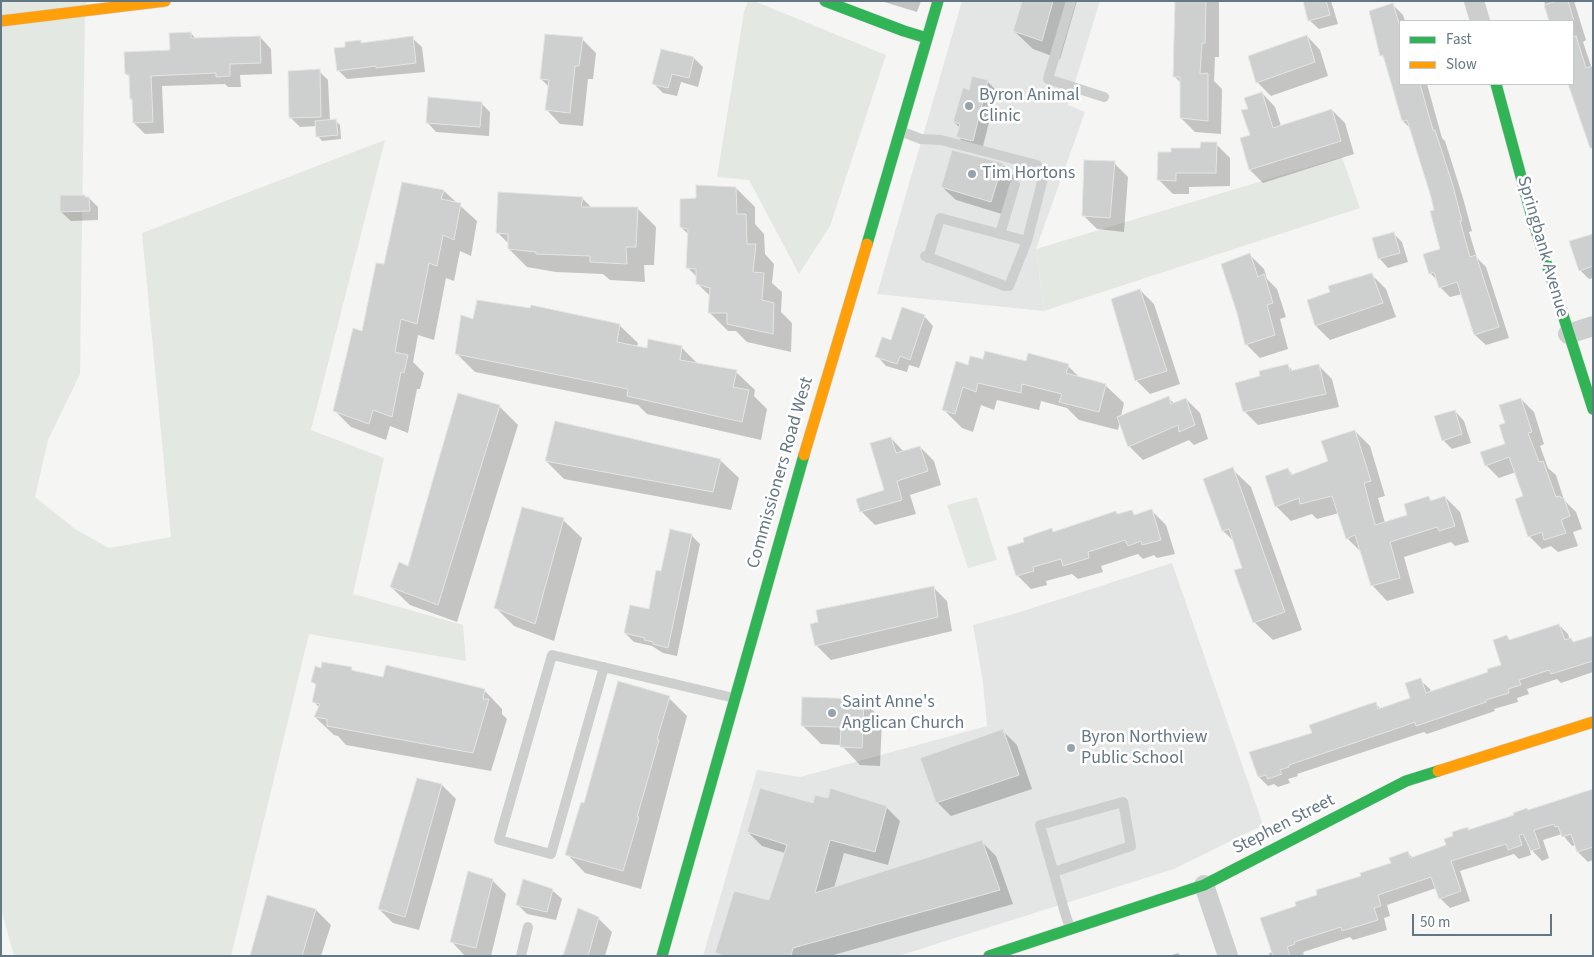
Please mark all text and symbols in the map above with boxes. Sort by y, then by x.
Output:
legend [1399,20,1574,85]
text: Fast [1446,29,1472,50]
text: Slow [1446,54,1477,75]
place label: Byron Animal Clinic [979,85,1080,128]
marker: Byron Animal Clinic [963,100,975,112]
place label: Tim Hortons [982,163,1075,185]
marker: Tim Hortons [966,168,978,180]
street label: Springbank Avenue [1512,174,1572,320]
street label: Commissioners Road West [743,375,819,571]
place label: Saint Anne's Anglican Church [842,692,964,734]
marker: Saint Anne's Anglican Church [826,707,838,719]
place label: Byron Northview Public School [1081,727,1207,770]
marker: Byron Northview Public School [1065,742,1077,754]
street label: Stephen Street [1230,790,1338,860]
scale bar [1414,904,1554,936]
text: 50 m [1420,912,1450,933]

